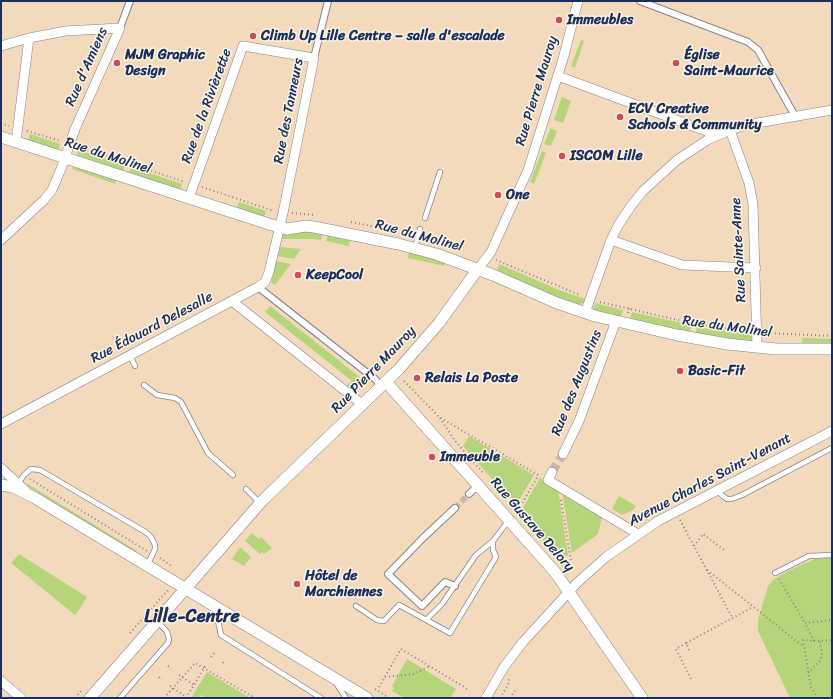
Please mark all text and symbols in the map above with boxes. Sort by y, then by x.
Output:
place label: Immeubles [567,12,633,28]
marker: Immeubles [554,15,564,25]
street label: Rue d'Amiens [62,25,112,109]
place label: Climb Up Lille Centre – salle d'escalade [261,28,505,44]
marker: Climb Up Lille Centre – salle d'escalade [248,31,258,41]
street label: Rue Pierre Mauroy [512,34,562,148]
street label: Rue de la Rivièrette [178,46,236,166]
place label: MJM Graphic Design [125,47,205,80]
place label: Église Saint-Maurice [684,47,774,80]
street label: Rue des Tanneurs [271,57,307,165]
marker: MJM Graphic Design [112,58,122,68]
marker: Église Saint-Maurice [671,58,681,68]
place label: ECV Creative Schools & Community [628,101,762,134]
marker: ECV Creative Schools & Community [615,112,625,122]
street label: Rue du Molinel [63,134,153,178]
place label: ISCOM Lille [570,148,643,164]
marker: ISCOM Lille [557,151,567,161]
place label: One [506,187,530,203]
marker: One [493,190,503,200]
street label: Rue Sainte-Anne [728,197,750,303]
street label: Rue du Molinel [373,216,465,256]
place label: KeepCool [306,267,363,283]
marker: KeepCool [293,270,303,280]
street label: Rue Édouard Delesalle [88,289,216,367]
street label: Rue du Molinel [681,312,773,342]
street label: Rue Pierre Mauroy [328,323,420,417]
street label: Rue des Augustins [548,328,606,438]
place label: Basic-Fit [688,363,745,379]
marker: Basic-Fit [675,366,685,376]
place label: Relais La Poste [425,370,518,386]
marker: Relais La Poste [412,373,422,383]
street label: Avenue Charles Saint-Venant [626,430,794,530]
place label: Immeuble [440,449,500,465]
marker: Immeuble [427,452,437,462]
street label: Rue Gustave Delory [487,475,577,575]
place label: Hôtel de Marchiennes [305,568,382,600]
marker: Hôtel de Marchiennes [292,579,302,589]
district label: Lille-Centre [144,606,240,628]

